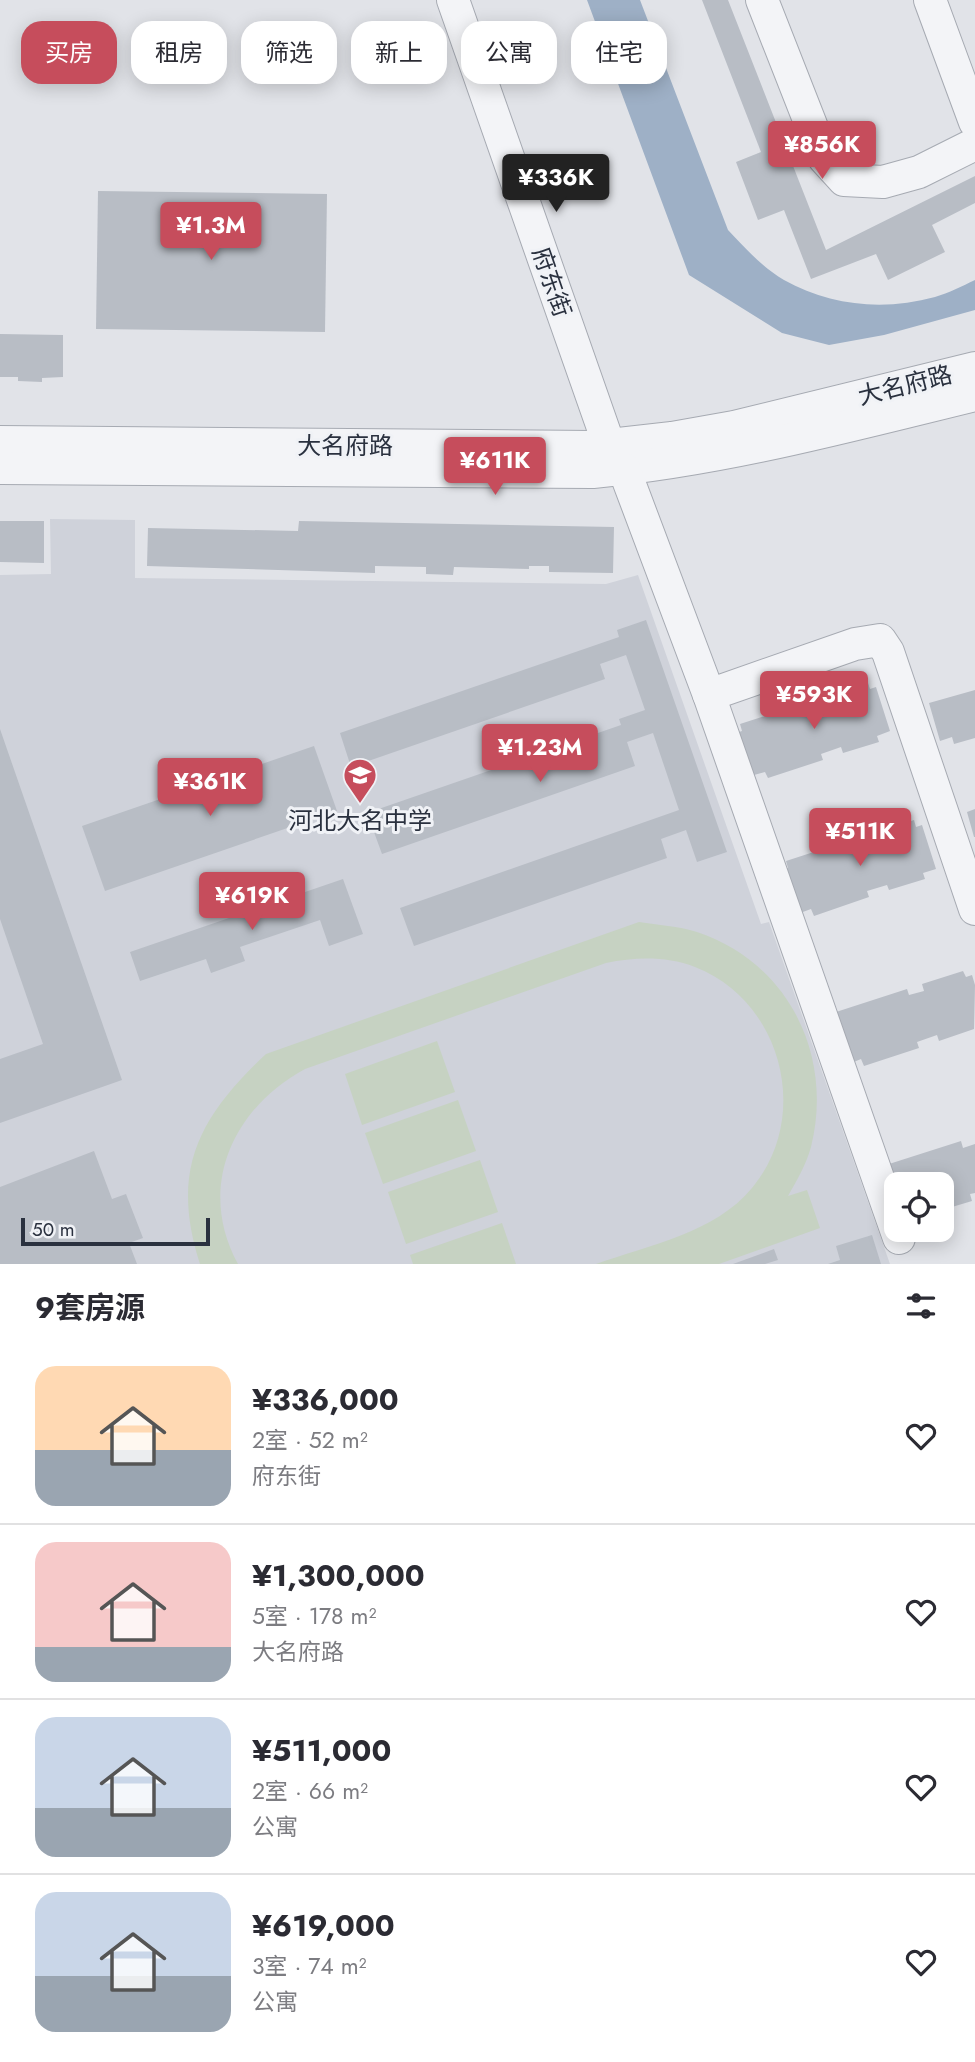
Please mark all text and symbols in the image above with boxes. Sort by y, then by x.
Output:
chip: 买房 [21,21,117,84]
chip: 租房 [131,21,227,84]
chip: 筛选 [241,21,337,84]
chip: 新上 [351,21,447,84]
chip: 公寓 [461,21,557,84]
chip: 住宅 [571,21,667,84]
pin: ¥856K [773,122,871,181]
text: ¥856K [784,127,860,161]
pin: ¥336K [507,154,605,214]
text: ¥336K [518,160,594,194]
pin: ¥1.3M [162,202,260,262]
text: ¥1.3M [176,208,246,242]
street label: 府东街 [524,242,580,322]
street label: 大名府路 [854,356,956,414]
street label: 大名府路 [297,428,393,463]
pin: ¥611K [446,438,544,497]
text: ¥611K [460,443,530,477]
pin: ¥593K [765,672,863,731]
text: ¥593K [776,677,852,711]
pin: ¥1.23M [483,724,597,784]
text: ¥1.23M [498,730,582,764]
school or university icon: 河北大名中学 [341,756,379,805]
pin: ¥361K [161,758,259,818]
text: ¥361K [174,764,246,798]
place label: 河北大名中学 [288,803,432,838]
pin: ¥511K [811,808,909,868]
text: ¥511K [825,814,895,848]
pin: ¥619K [203,872,301,932]
text: ¥619K [215,878,289,912]
map controls [884,1172,954,1242]
button: locate [884,1172,954,1242]
scale bar [21,1215,210,1247]
text: 50 m [32,1216,75,1243]
text: 9套房源 [35,1286,145,1329]
icon: filters [902,1287,940,1325]
text: ¥336,000 [252,1378,399,1421]
icon: home [91,1394,175,1478]
icon: heart [902,1417,940,1455]
text: 2室 · 52 m² [252,1423,368,1457]
text: 府东街 [252,1459,321,1493]
text: ¥1,300,000 [252,1554,425,1597]
icon: home [91,1570,175,1654]
icon: heart [902,1593,940,1631]
text: 5室 · 178 m² [252,1599,376,1633]
text: 大名府路 [252,1635,344,1669]
text: ¥511,000 [252,1729,391,1772]
icon: home [91,1745,175,1829]
icon: heart [902,1768,940,1806]
text: 2室 · 66 m² [252,1774,368,1808]
text: 公寓 [252,1810,298,1844]
text: ¥619,000 [252,1904,395,1947]
icon: home [91,1920,175,2004]
icon: heart [902,1943,940,1981]
text: 3室 · 74 m² [252,1949,367,1983]
text: 公寓 [252,1985,298,2019]

